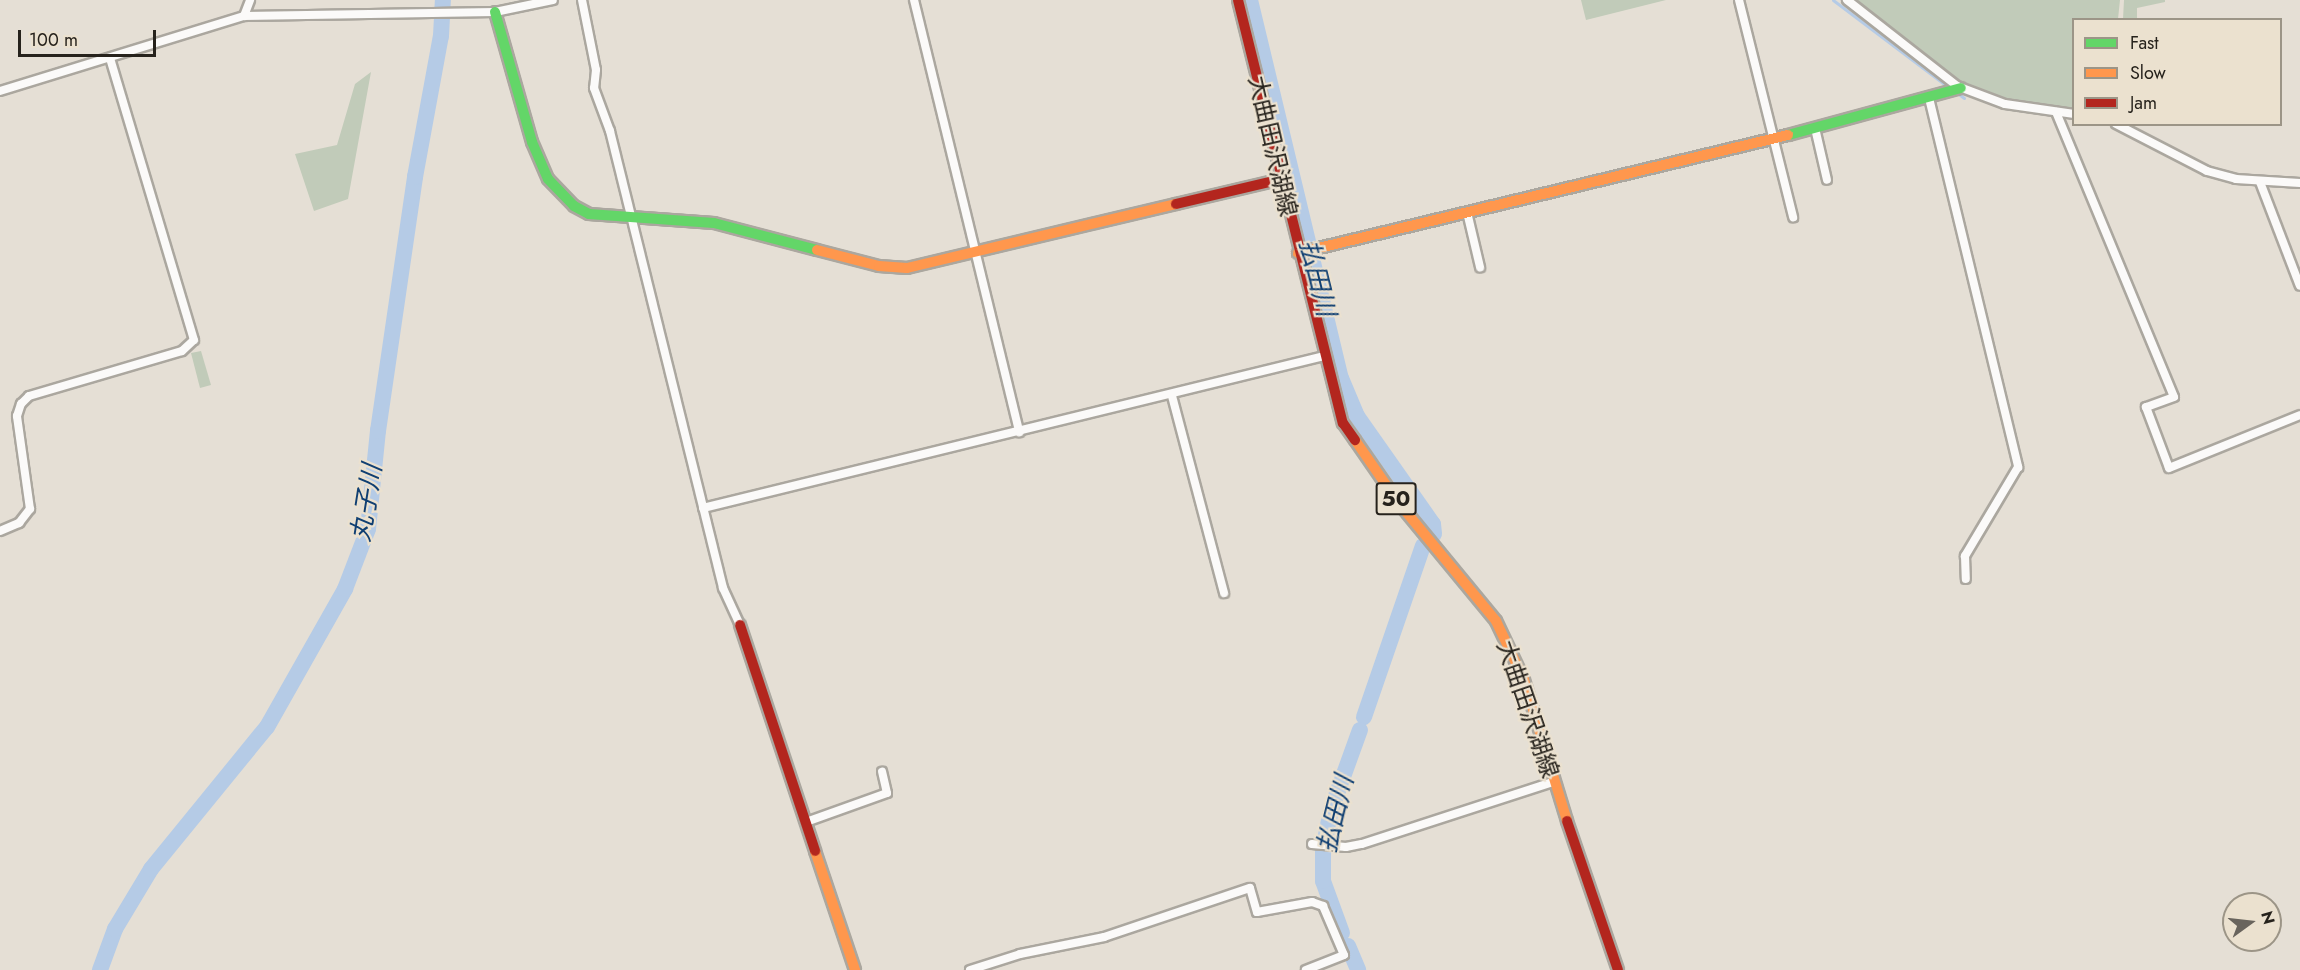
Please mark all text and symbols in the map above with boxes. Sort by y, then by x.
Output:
scale bar [21,18,159,56]
legend [2072,18,2282,126]
text: 100 m [29,27,78,53]
text: Fast [2130,30,2159,56]
text: Slow [2130,60,2166,86]
street label: 大曲田沢湖線 [1243,73,1303,219]
text: Jam [2130,90,2157,116]
water label: 払田川 [1292,236,1342,320]
water label: 丸子川 [345,462,389,544]
road number: 50 [1375,480,1417,518]
street label: 大曲田沢湖線 [1491,636,1565,782]
water label: 払田川 [1311,772,1361,856]
north arrow [2222,892,2282,952]
text: N [2255,909,2281,927]

